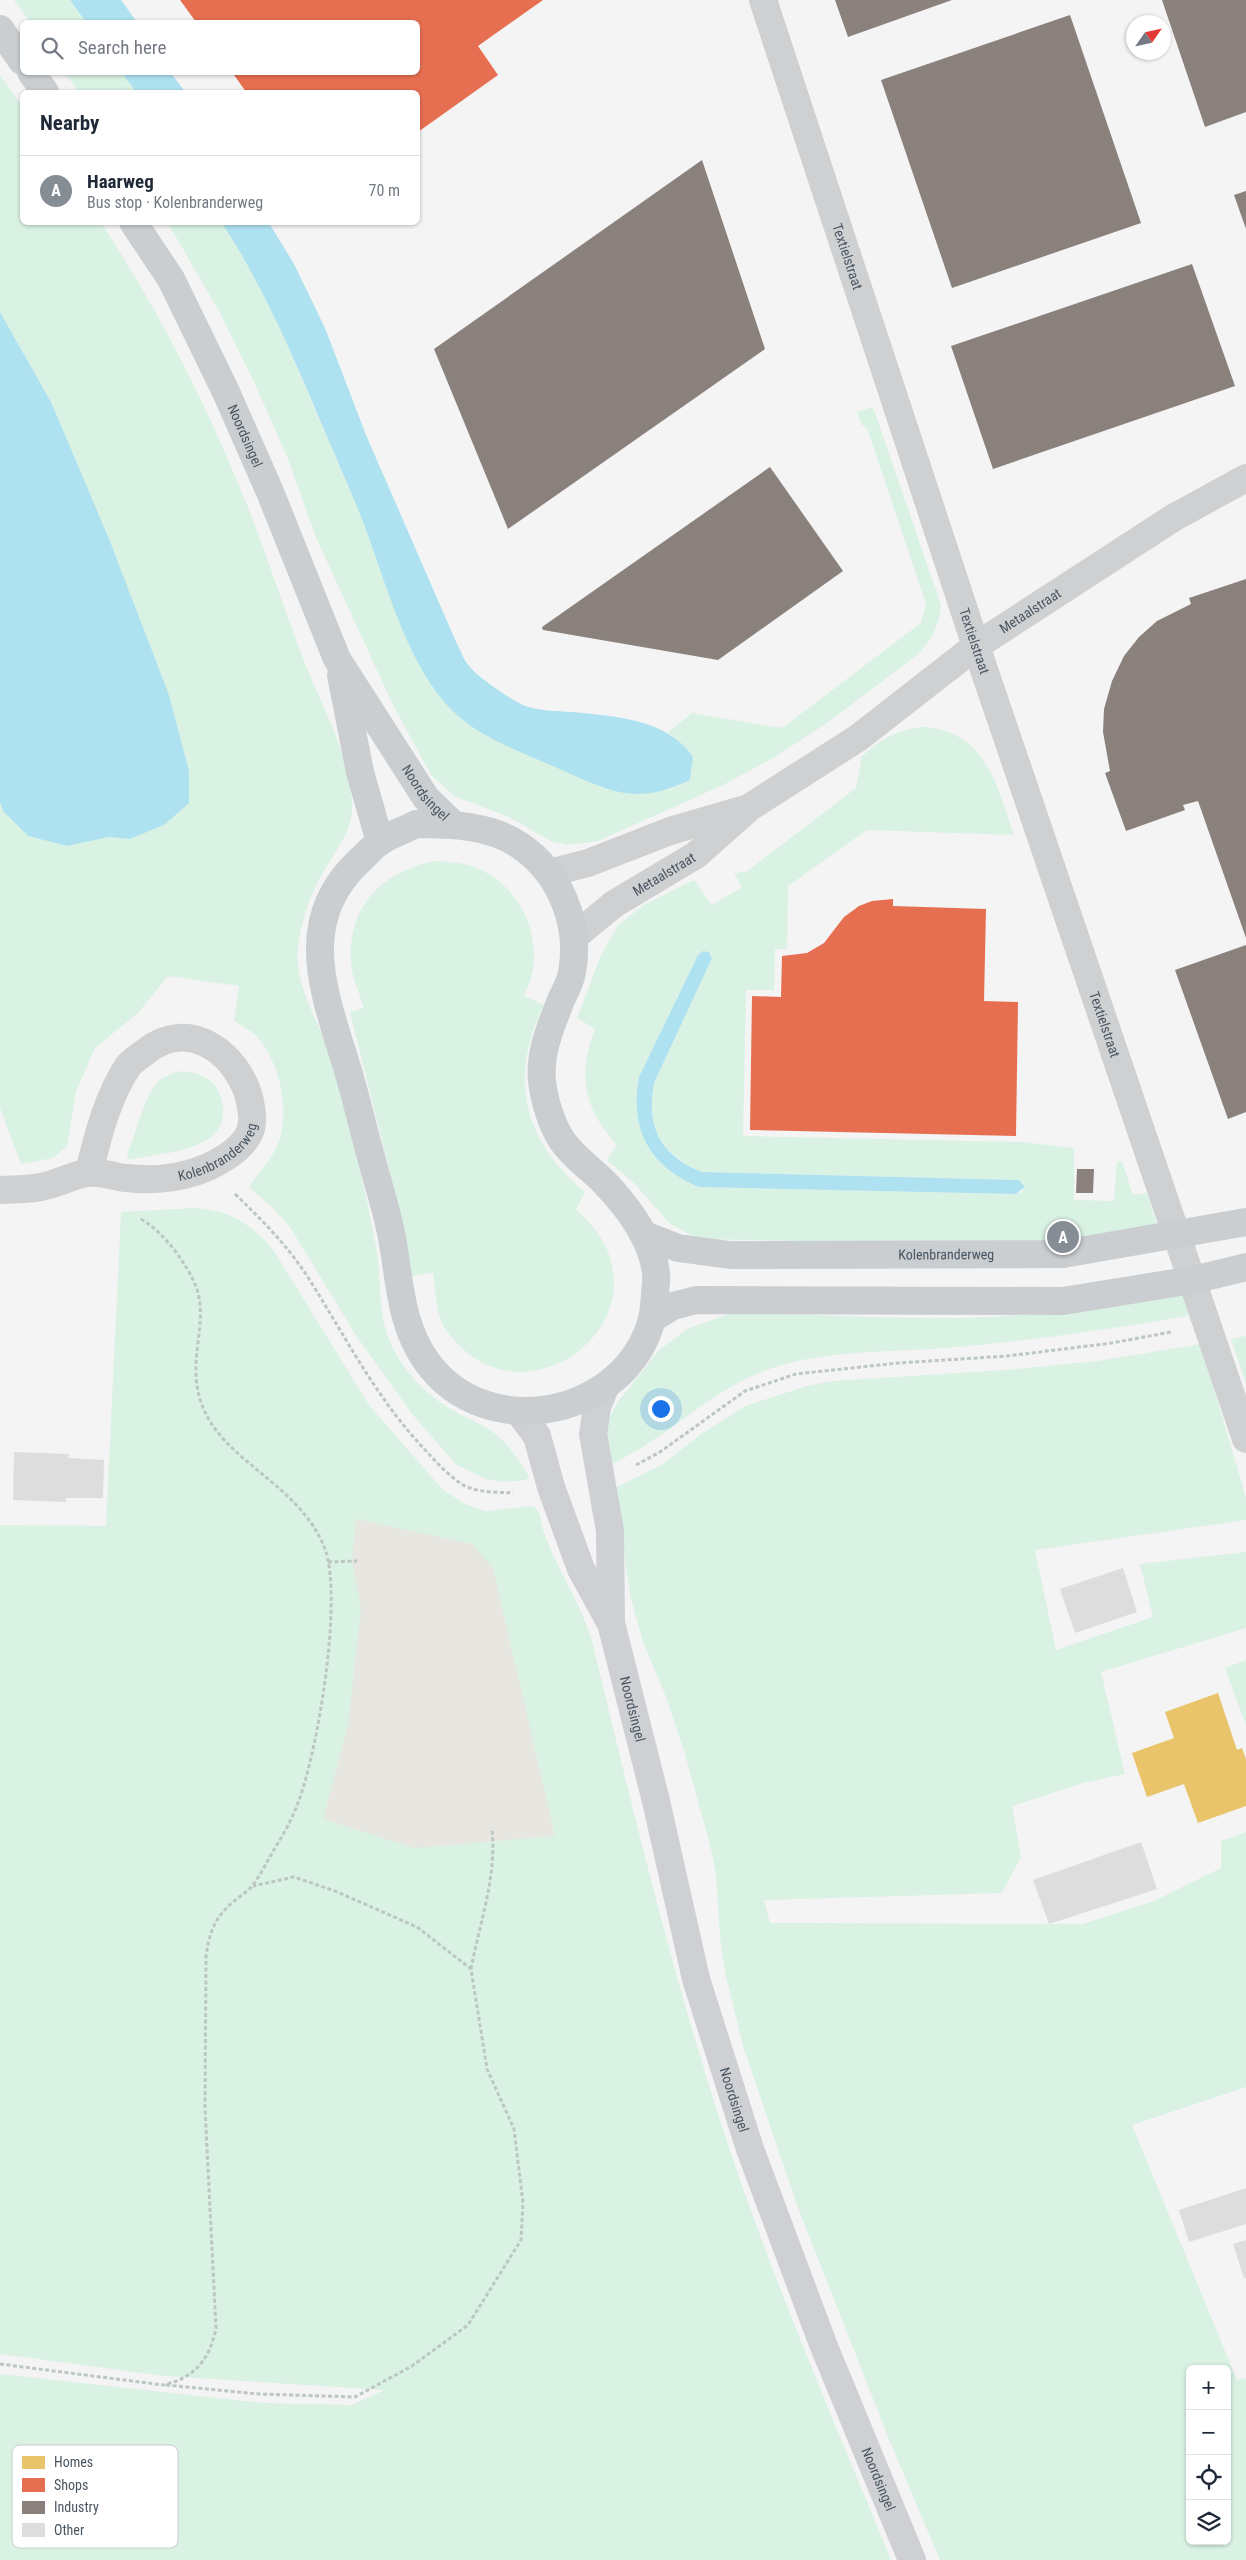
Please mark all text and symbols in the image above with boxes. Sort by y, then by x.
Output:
north arrow [1126,15,1171,60]
search box [20,20,420,75]
icon: search [38,34,66,62]
text: Search here [78,36,166,59]
text: Nearby [40,111,99,135]
text: Haarweg [87,170,154,193]
text: A [51,181,61,200]
text: 70 m [368,181,400,200]
text: Bus stop · Kolenbranderweg [87,193,263,212]
street label: Textielstraat [829,221,866,292]
street label: Noordsingel [224,402,266,470]
street label: Metaalstraat [996,585,1064,637]
street label: Textielstraat [956,606,993,676]
street label: Noordsingel [399,762,452,824]
street label: Metaalstraat [630,849,698,899]
street label: Textielstraat [1086,989,1123,1060]
street label: Kolenbranderweg [176,1122,260,1184]
pin: A [1047,1218,1079,1256]
street label: Kolenbranderweg [898,1246,994,1262]
your location [648,1396,674,1422]
street label: Noordsingel [617,1675,649,1743]
street label: Noordsingel [717,2065,752,2134]
map controls [1186,2365,1231,2545]
button: + [1186,2365,1231,2410]
button: − [1186,2410,1231,2455]
legend [12,2445,178,2548]
street label: Noordsingel [858,2445,899,2513]
text: Homes [54,2454,93,2470]
button: locate [1186,2455,1231,2500]
text: Shops [54,2477,88,2493]
text: Industry [54,2499,99,2515]
button: layers [1186,2500,1231,2545]
text: Other [54,2522,84,2538]

